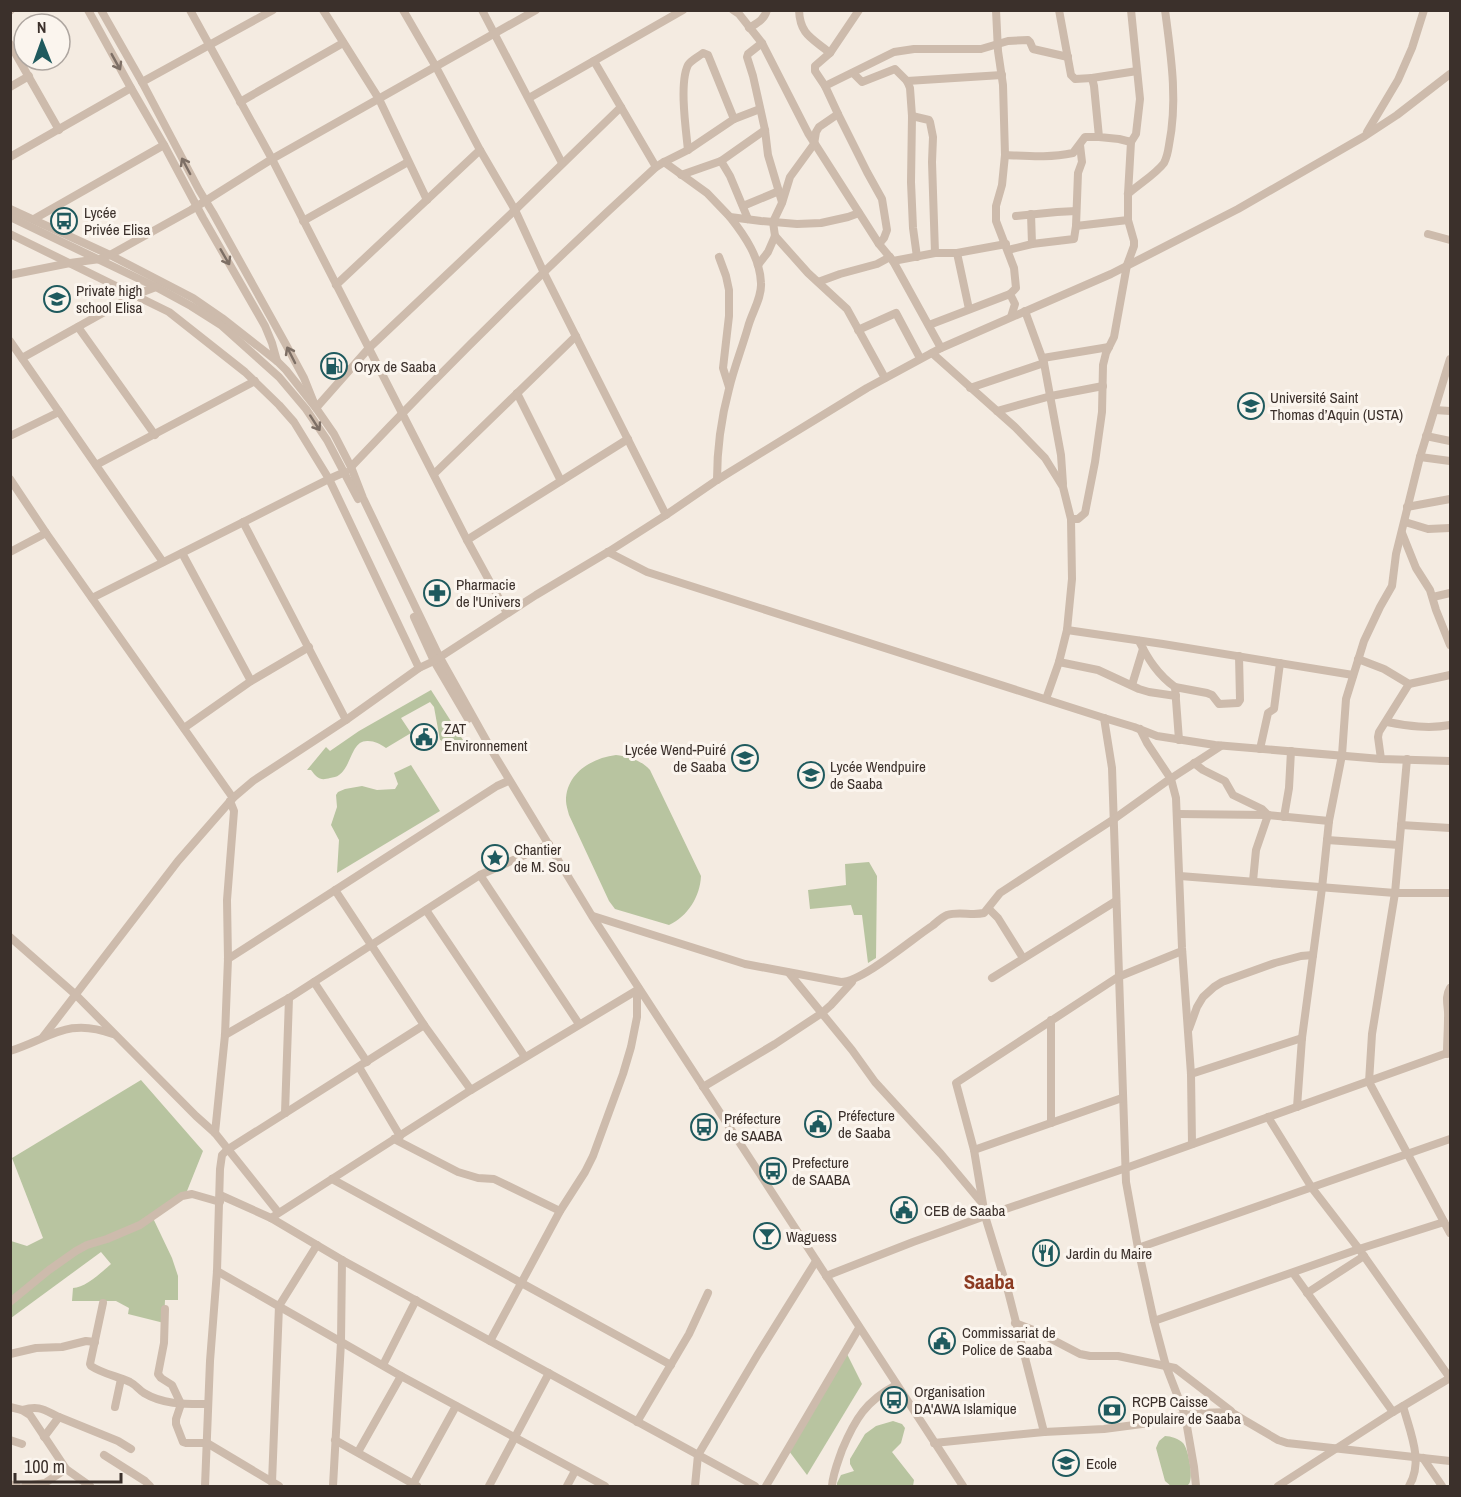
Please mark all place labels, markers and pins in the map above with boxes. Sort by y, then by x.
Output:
place label: Lycée Privée Elisa [84,202,150,240]
bus stop icon: Lycée Privée Elisa [49,206,79,236]
place label: Private high school Elisa [76,280,142,318]
school or university icon: Private high school Elisa [42,284,72,314]
fuel station icon: Oryx de Saaba [319,351,349,381]
place label: Oryx de Saaba [354,356,436,377]
place label: Université Saint Thomas d’Aquin (USTA) [1270,387,1403,425]
school or university icon: Université Saint Thomas d’Aquin (USTA) [1236,391,1266,421]
place label: Pharmacie de l'Univers [456,574,521,612]
pharmacy icon: Pharmacie de l'Univers [422,578,452,608]
place label: ZAT Environnement [444,718,528,756]
public building icon: ZAT Environnement [409,722,439,752]
place label: Lycée Wend-Puiré de Saaba [625,739,726,777]
school or university icon: Lycée Wend-Puiré de Saaba [730,743,760,773]
place label: Lycée Wendpuire de Saaba [830,756,926,794]
school or university icon: Lycée Wendpuire de Saaba [796,760,826,790]
place label: Chantier de M. Sou [514,839,570,877]
place icon: Chantier de M. Sou [480,843,510,873]
place label: Préfecture de Saaba [838,1105,895,1143]
place label: Préfecture de SAABA [724,1108,783,1146]
public building icon: Préfecture de Saaba [803,1109,833,1139]
bus stop icon: Préfecture de SAABA [689,1112,719,1142]
place label: Prefecture de SAABA [792,1152,851,1190]
bus stop icon: Prefecture de SAABA [758,1156,788,1186]
public building icon: CEB de Saaba [889,1195,919,1225]
place label: CEB de Saaba [924,1200,1006,1221]
bar icon: Waguess [752,1221,782,1251]
place label: Waguess [786,1226,837,1247]
restaurant icon: Jardin du Maire [1031,1238,1061,1268]
place label: Jardin du Maire [1066,1243,1152,1264]
place label: Commissariat de Police de Saaba [962,1322,1056,1360]
public building icon: Commissariat de Police de Saaba [927,1326,957,1356]
place label: Organisation DA'AWA Islamique [914,1381,1017,1419]
bus stop icon: Organisation DA'AWA Islamique [879,1385,909,1415]
place label: RCPB Caisse Populaire de Saaba [1132,1391,1241,1429]
bank icon: RCPB Caisse Populaire de Saaba [1097,1395,1127,1425]
school or university icon: Ecole [1051,1448,1081,1478]
place label: Ecole [1086,1453,1117,1474]

